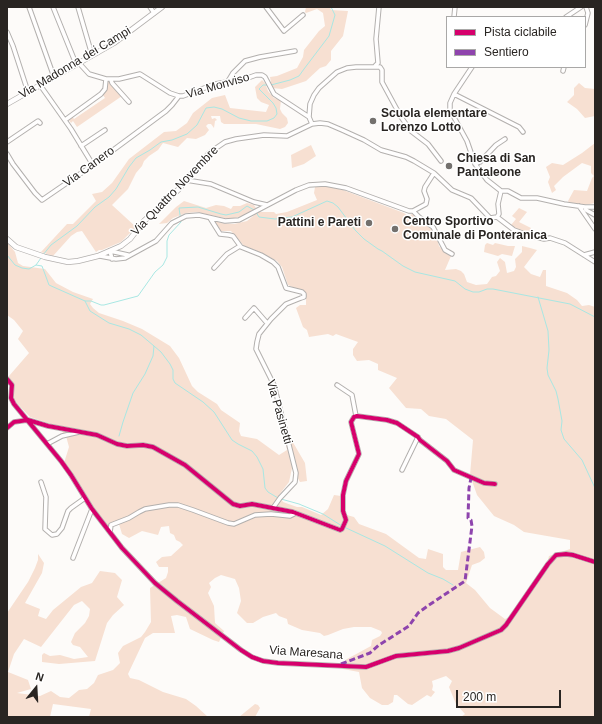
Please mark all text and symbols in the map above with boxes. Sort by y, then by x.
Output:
legend [446,16,586,68]
street label: Via Madonna dei Campi [16,24,134,102]
text: Pista ciclabile [484,25,557,39]
text: Sentiero [484,45,529,59]
street label: Via Monviso [185,70,251,102]
place label: Scuola elementare Lorenzo Lotto [381,107,487,135]
marker: Scuola elementare Lorenzo Lotto [368,116,378,126]
street label: Via Quattro Novembre [128,143,222,239]
street label: Via Canero [61,144,117,190]
place label: Chiesa di San Pantaleone [457,152,536,180]
marker: Chiesa di San Pantaleone [444,161,454,171]
place label: Centro Sportivo Comunale di Ponteranica [403,215,547,243]
place label: Pattini e Pareti [278,216,361,230]
marker: Pattini e Pareti [364,218,374,228]
marker: Centro Sportivo Comunale di Ponteranica [390,224,400,234]
street label: Via Pasinetti [263,378,295,446]
street label: Via Maresana [269,643,343,663]
north arrow [16,668,56,708]
text: N [34,670,45,684]
scale bar [458,682,563,708]
text: 200 m [463,690,496,704]

